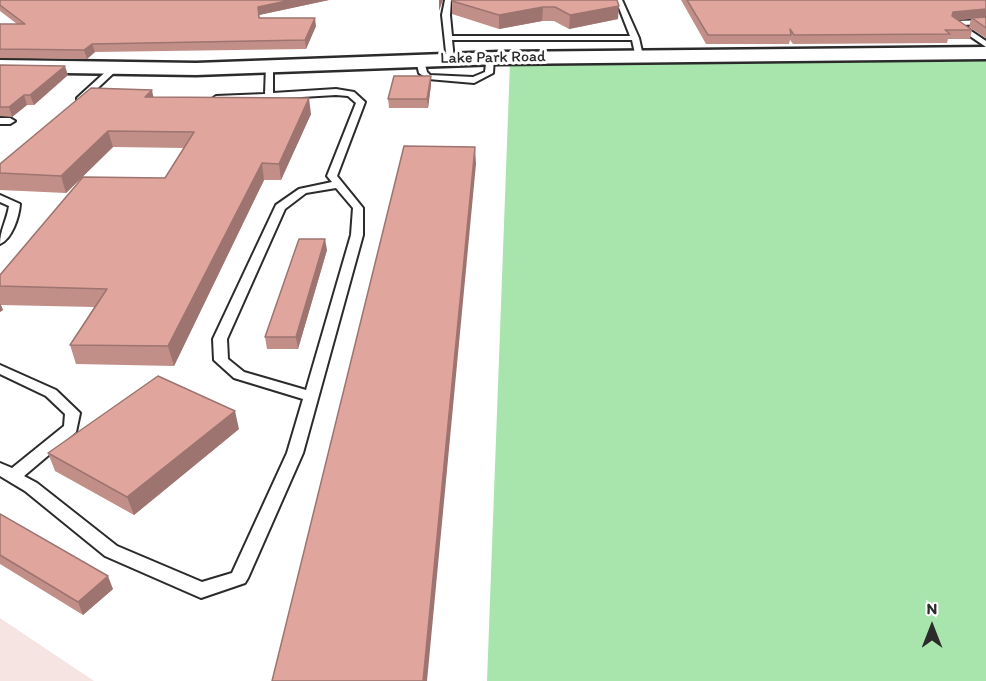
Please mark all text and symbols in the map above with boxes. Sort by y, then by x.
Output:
street label: Lake Park Road [440,47,546,69]
north arrow [902,597,962,657]
text: N [927,599,937,618]

